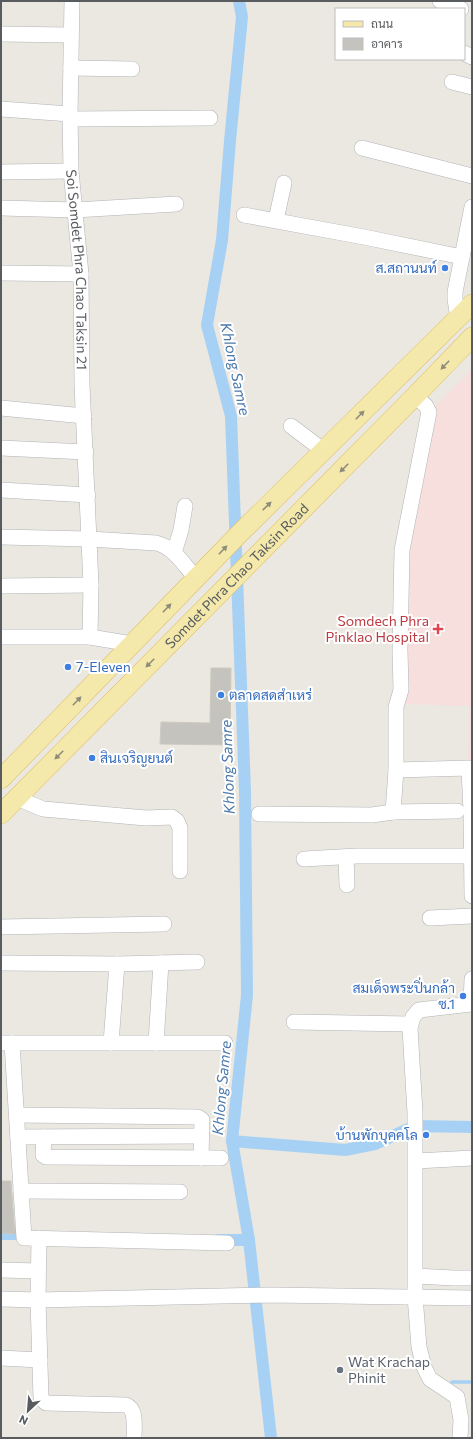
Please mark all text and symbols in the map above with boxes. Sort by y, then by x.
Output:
legend [335,8,465,60]
text: ถนน [371,16,394,30]
text: อาคาร [371,36,403,50]
street label: Soi Somdet Phra Chao Taksin 21 [63,169,91,370]
place label: ส.สถานนท์ [375,259,437,276]
marker: ส.สถานนท์ [440,263,450,273]
water label: Khlong Samre [217,321,255,417]
one-way arrow [440,360,450,370]
one-way arrow [355,410,365,420]
one-way arrow [339,463,349,472]
street label: Somdet Phra Chao Taksin Road [161,500,312,652]
one-way arrow [262,502,272,511]
one-way arrow [219,545,228,555]
one-way arrow [162,603,172,613]
place label: Somdech Phra Pinklao Hospital [325,612,429,645]
marker: Somdech Phra Pinklao Hospital [432,623,444,635]
place label: 7-Eleven [76,658,131,675]
one-way arrow [145,658,155,668]
marker: 7-Eleven [63,662,73,672]
place label: ตลาดสดสำเหร่ [229,686,312,703]
marker: ตลาดสดสำเหร่ [216,690,226,700]
one-way arrow [72,696,82,706]
water label: Khlong Samre [216,719,238,815]
place label: สินเจริญยนต์ [100,749,173,767]
one-way arrow [54,750,64,760]
marker: สินเจริญยนต์ [87,753,97,763]
place label: สมเด็จพระปิ่นกล้า ซ.1 [352,977,455,1012]
marker: สมเด็จพระปิ่นกล้า ซ.1 [458,991,468,1001]
water label: Khlong Samre [208,1040,234,1136]
place label: บ้านพักบุคคโล [336,1126,418,1145]
marker: บ้านพักบุคคโล [421,1130,431,1140]
place label: Wat Krachap Phinit [348,1353,430,1386]
marker: Wat Krachap Phinit [335,1365,345,1375]
north arrow [8,1391,48,1431]
text: N [17,1413,30,1428]

